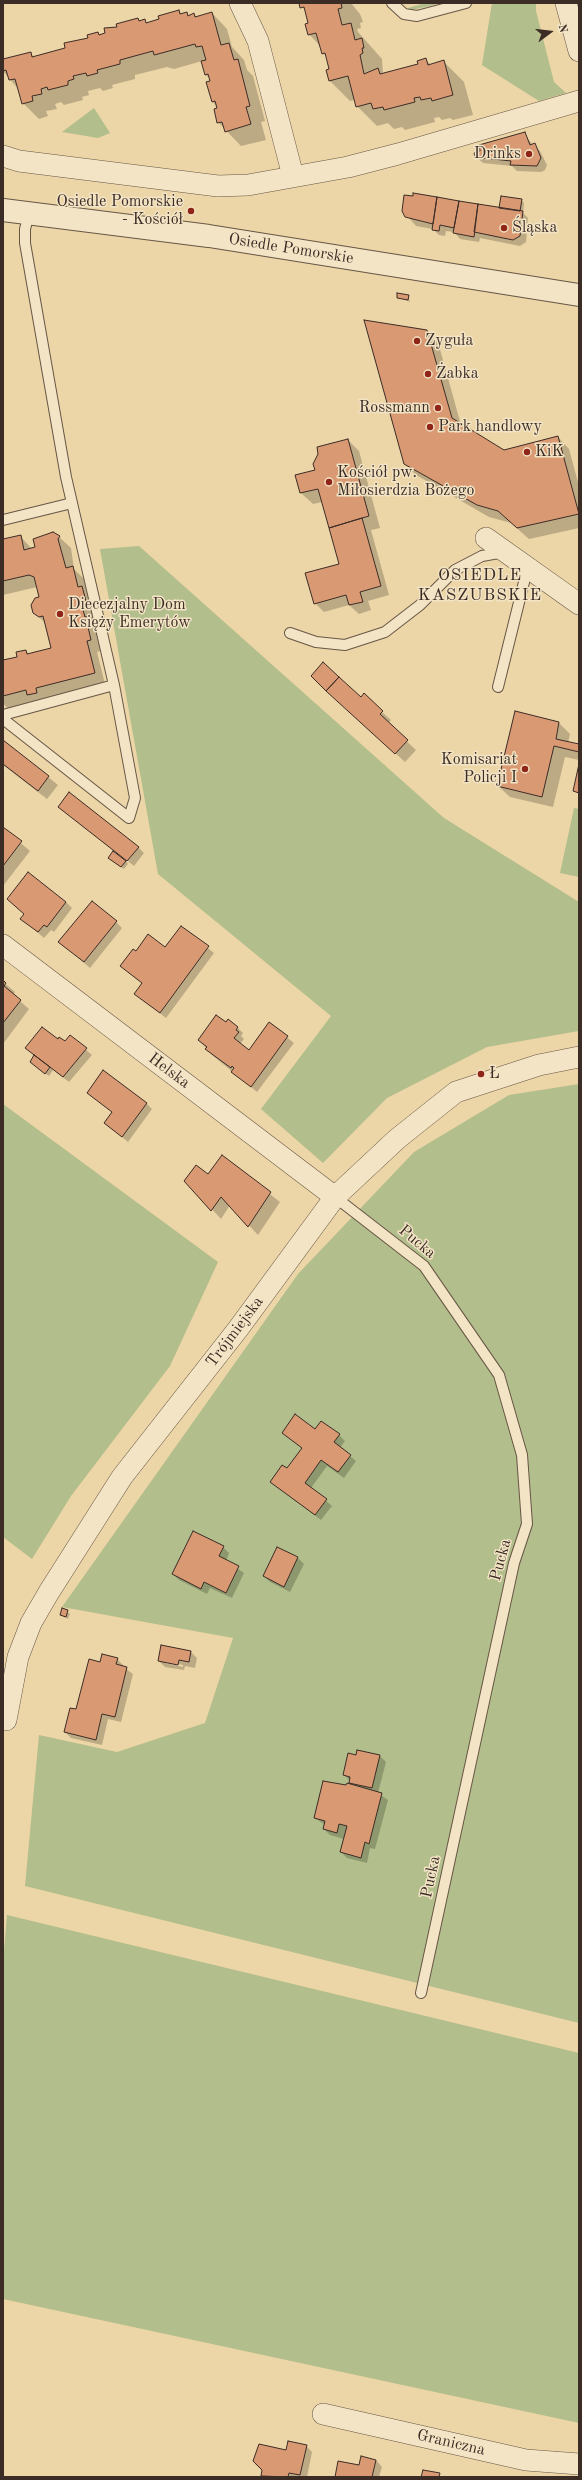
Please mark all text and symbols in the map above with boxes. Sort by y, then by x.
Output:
north arrow [530,12,570,52]
text: N [556,23,568,34]
place label: Drinks [474,144,521,164]
marker: Drinks [524,149,534,159]
place label: Osiedle Pomorskie - Kościół [57,192,183,230]
marker: Osiedle Pomorskie - Kościół [186,206,196,216]
place label: Śląska [512,218,557,238]
marker: Śląska [499,223,509,233]
street label: Osiedle Pomorskie [227,230,355,268]
place label: Zyguła [425,331,473,351]
marker: Zyguła [412,336,422,346]
place label: Żabka [436,364,479,384]
marker: Żabka [423,369,433,379]
place label: Rossmann [359,398,430,418]
marker: Rossmann [433,403,443,413]
place label: Park handlowy [438,417,542,437]
marker: Park handlowy [425,422,435,432]
place label: KiK [535,442,564,462]
marker: KiK [522,447,532,457]
place label: Kościół pw. Miłosierdzia Bożego [337,463,474,501]
marker: Kościół pw. Miłosierdzia Bożego [324,477,334,487]
district label: OSIEDLE KASZUBSKIE [418,566,542,606]
place label: Diecezjalny Dom Księży Emerytów [68,595,191,633]
marker: Diecezjalny Dom Księży Emerytów [55,609,65,619]
place label: Komisariat Policji I [441,750,517,788]
marker: Komisariat Policji I [520,764,530,774]
street label: Helska [144,1049,194,1093]
place label: Ł [489,1064,500,1084]
marker: Ł [476,1069,486,1079]
street label: Pucka [395,1221,439,1263]
street label: Trójmiejska [202,1293,268,1371]
street label: Pucka [486,1537,516,1583]
street label: Pucka [417,1854,445,1900]
street label: Graniczna [415,2426,487,2460]

